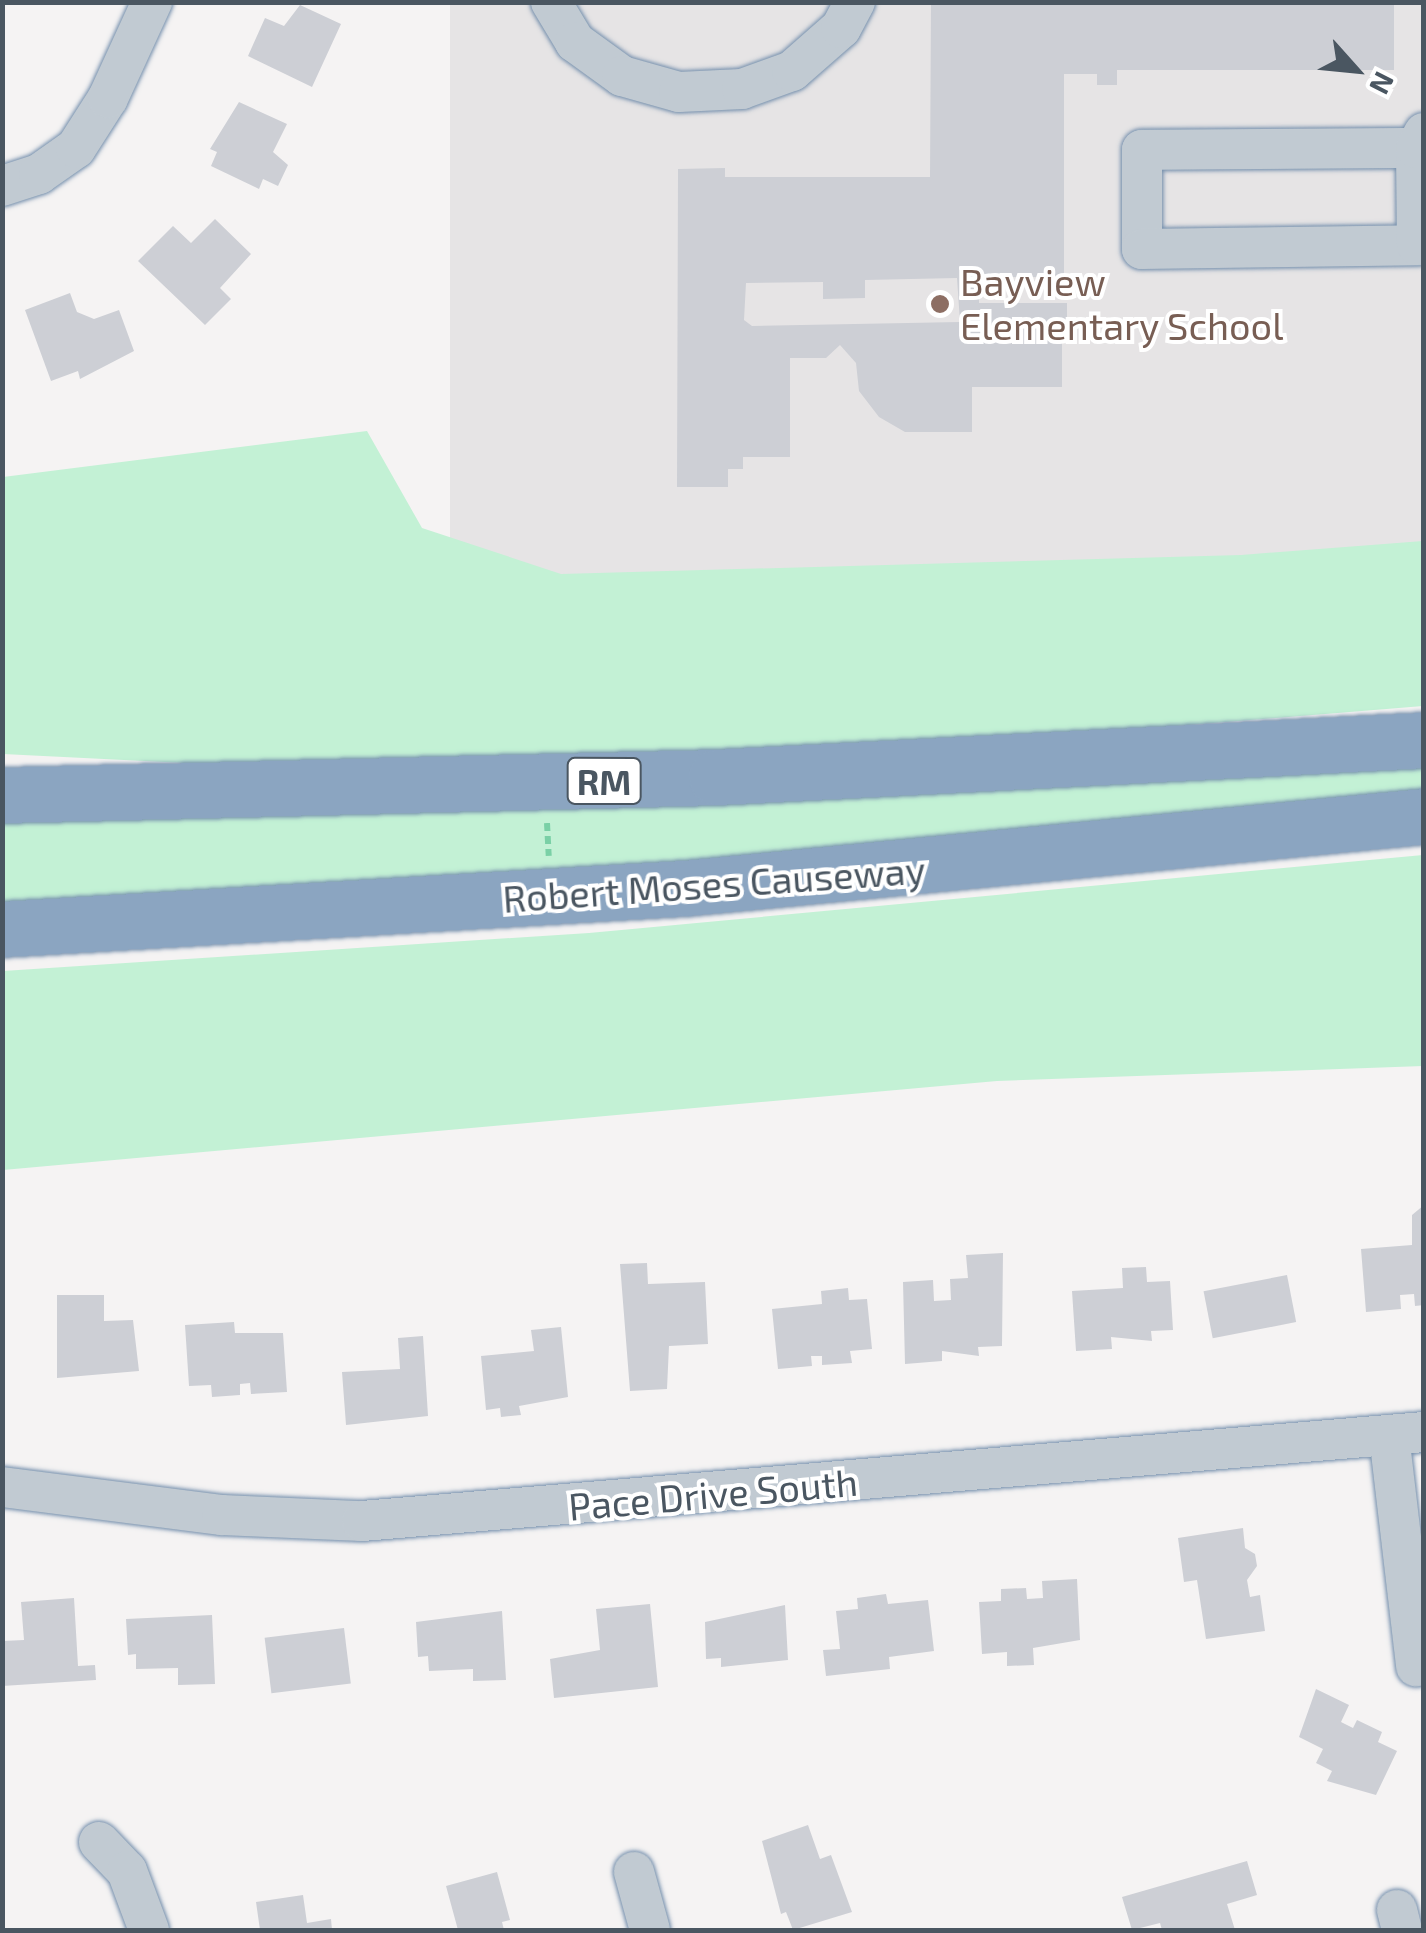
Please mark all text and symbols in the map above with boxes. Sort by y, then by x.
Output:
north arrow [1306,20,1406,120]
text: N [1363,67,1402,100]
place label: Bayview Elementary School [960,259,1284,348]
marker: Bayview Elementary School [929,293,951,315]
road number: RM [566,751,642,811]
street label: Robert Moses Causeway [501,846,927,922]
street label: Pace Drive South [567,1459,859,1529]

